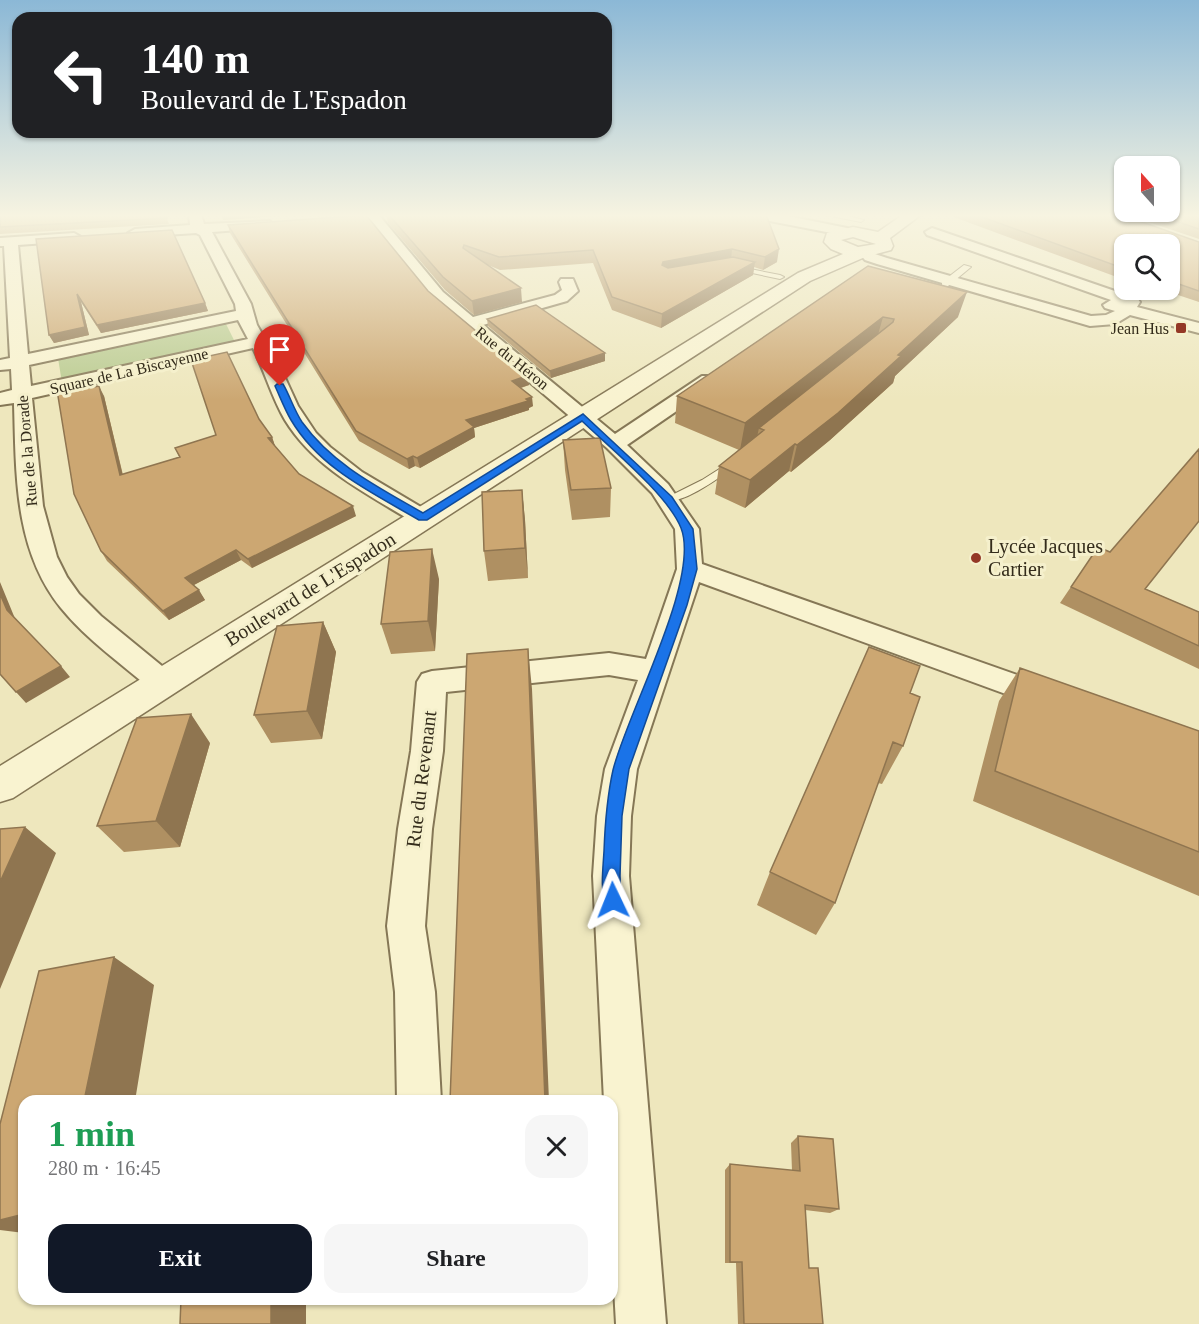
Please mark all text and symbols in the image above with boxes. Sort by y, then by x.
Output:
icon: left [42,36,120,114]
text: 140 m [141,36,250,82]
text: Boulevard de L'Espadon [141,85,407,115]
north arrow [1114,156,1180,222]
map controls [1114,156,1180,300]
button: search [1114,234,1180,300]
place label: Jean Hus [1111,320,1169,337]
marker: Jean Hus [1174,321,1188,335]
street label: Rue du Héron [472,323,552,393]
pin [254,324,305,386]
icon: arrive [263,333,296,366]
street label: Square de La Biscayenne [48,344,210,398]
street label: Rue de la Dorade [14,395,40,507]
street label: Boulevard de L'Espadon [221,528,400,651]
place label: Lycée Jacques Cartier [988,535,1103,580]
marker: Lycée Jacques Cartier [969,551,983,565]
street label: Rue du Revenant [402,709,440,849]
position arrow [581,868,645,932]
text: 1 min [48,1114,135,1154]
button: close [525,1115,588,1178]
text: 280 m · 16:45 [48,1157,161,1179]
button: Exit [48,1224,312,1293]
button: Share [324,1224,588,1293]

